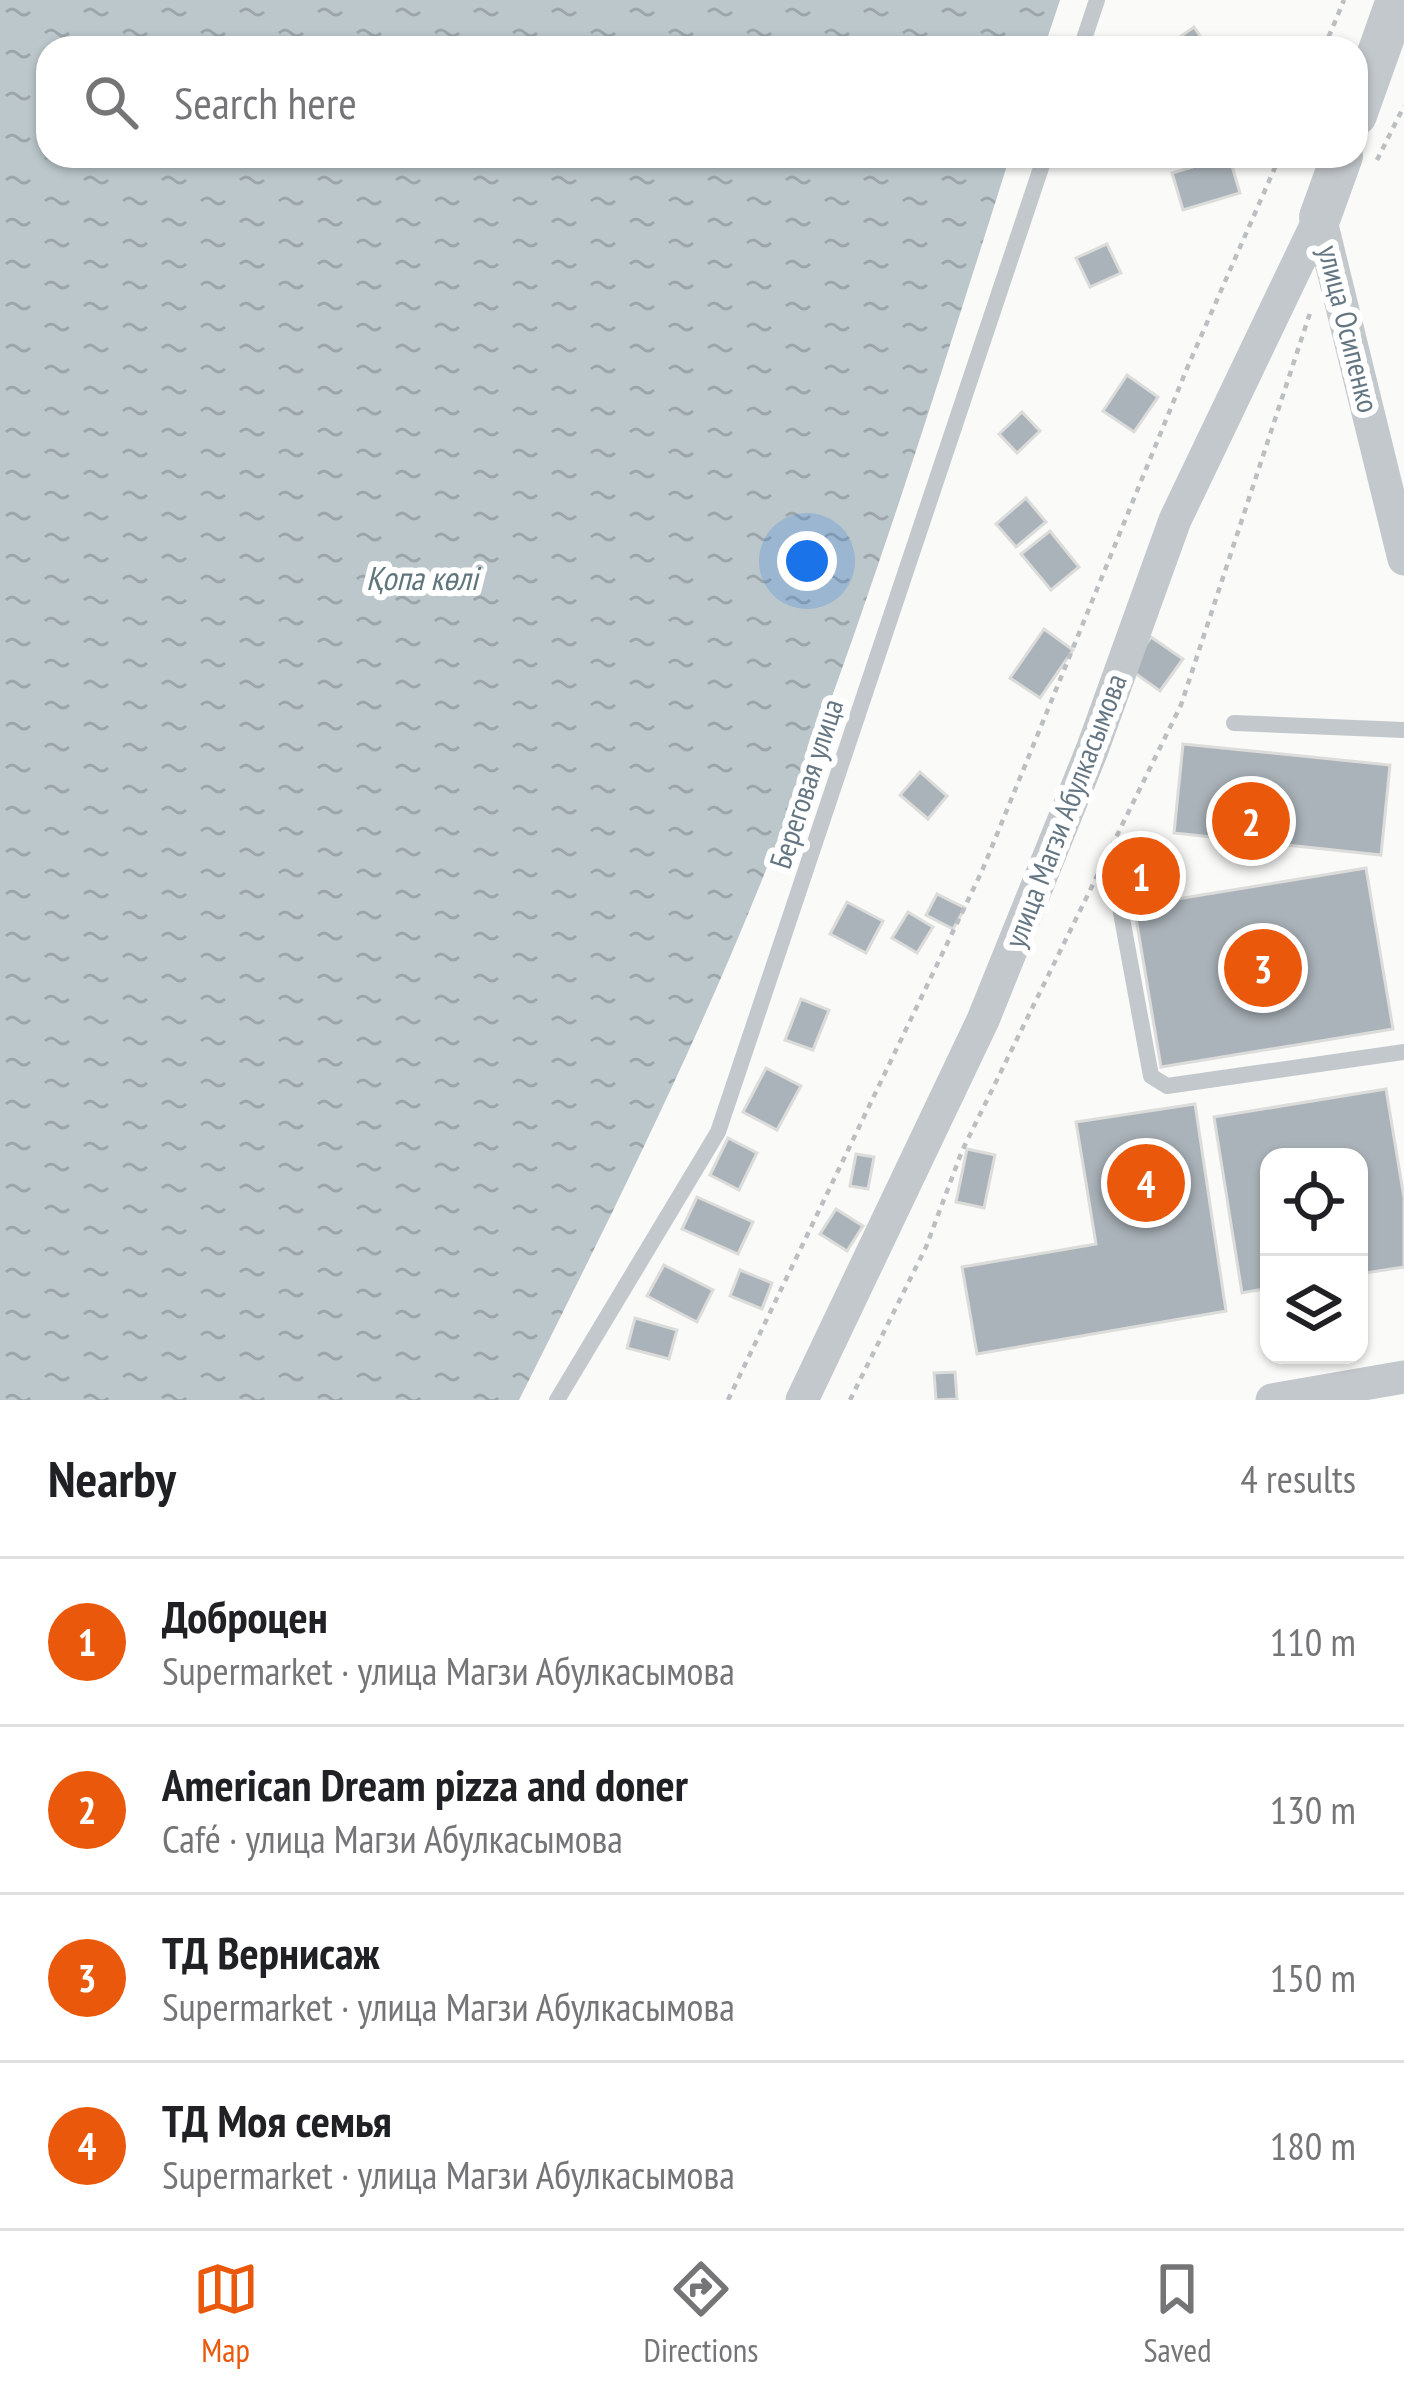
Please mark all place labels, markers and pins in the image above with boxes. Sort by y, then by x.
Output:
pin: 2 [1212,776,1290,866]
pin: 1 [1102,831,1180,921]
pin: 3 [1224,923,1302,1013]
pin: 4 [1107,1138,1185,1228]

